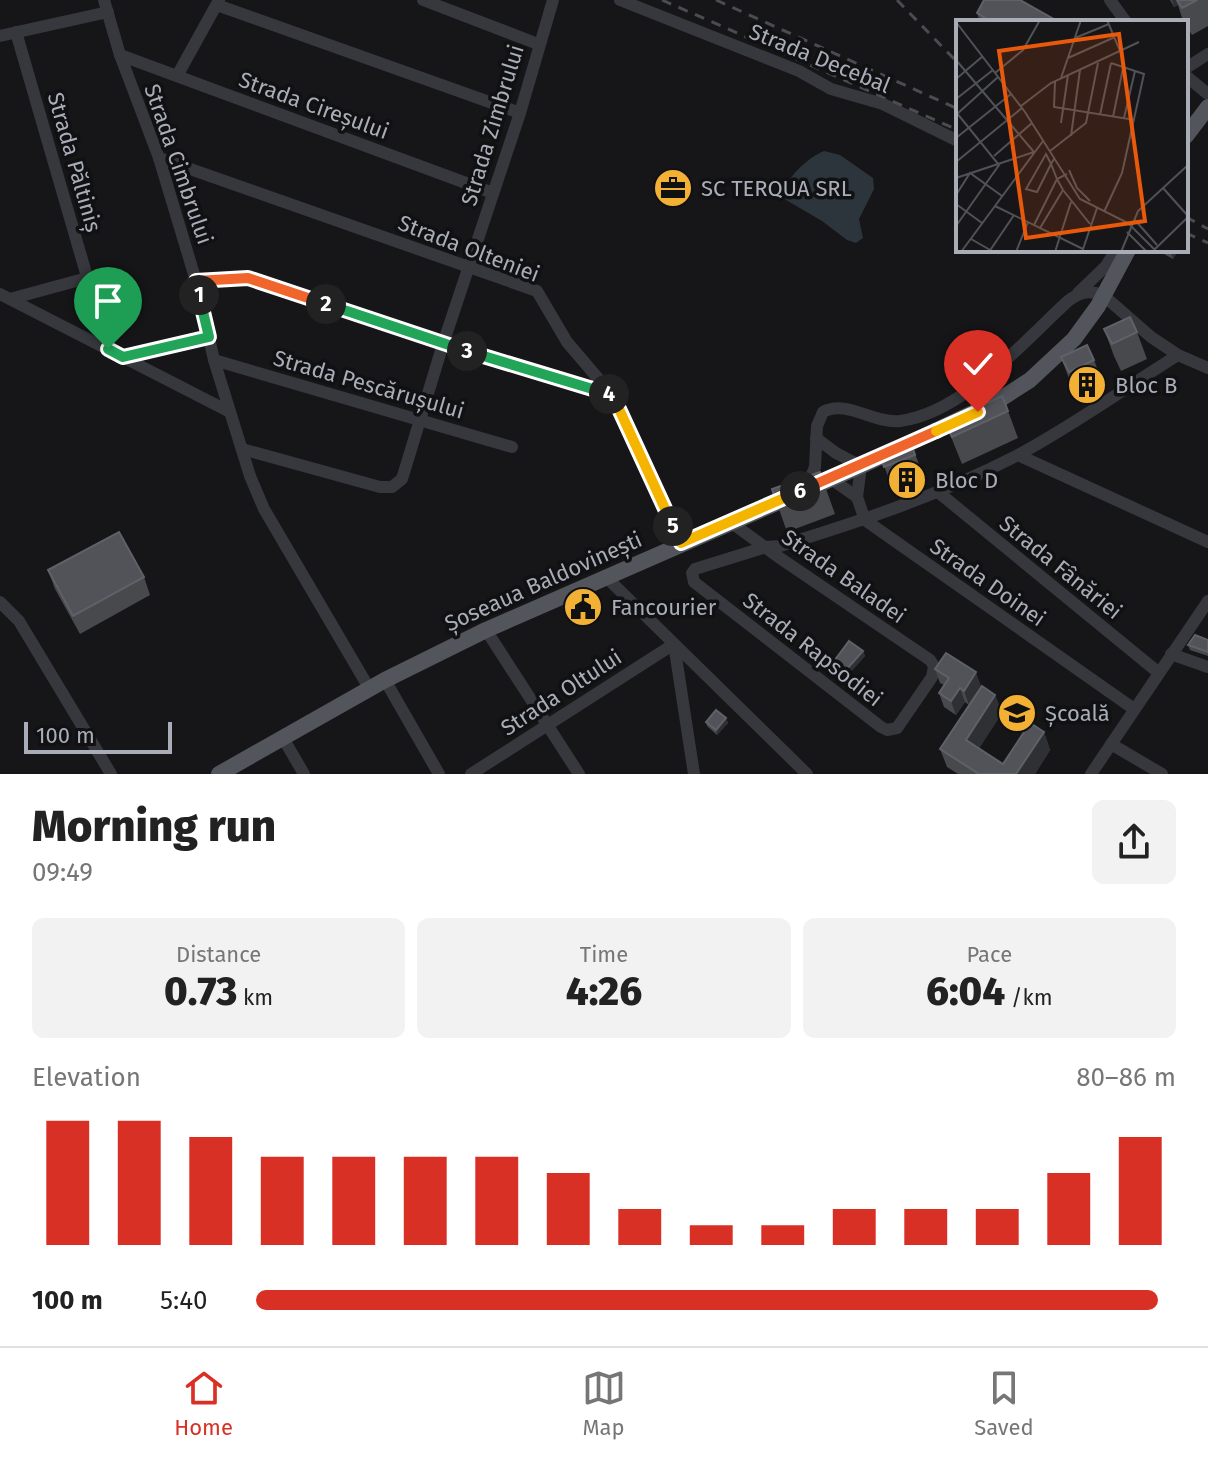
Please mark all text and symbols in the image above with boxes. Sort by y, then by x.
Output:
street label: Strada Decebal [745,18,894,99]
inset map [956,20,1188,252]
street label: Strada Zimbrului [455,41,530,209]
street label: Strada Cireșului [235,66,392,145]
street label: Strada Cimbrului [138,80,219,248]
street label: Strada Păltiniș [42,89,107,235]
office icon: SC TERQUA SRL [652,167,694,209]
place label: SC TERQUA SRL [701,175,852,202]
street label: Strada Olteniei [394,209,543,288]
pin [74,267,142,349]
pin: 1 [179,275,219,315]
icon: arrive [86,279,130,323]
text: 1 [194,281,204,308]
pin: 2 [306,284,346,324]
text: 2 [320,290,332,317]
pin [944,330,1012,412]
pin: 3 [447,331,487,371]
text: 3 [461,337,473,364]
icon: check [956,342,1000,386]
street label: Strada Pescărușului [270,344,467,425]
building icon: Bloc B [1066,364,1108,406]
place label: Bloc B [1115,372,1177,399]
pin: 4 [589,374,629,414]
text: 4 [603,380,615,407]
building icon: Bloc D [886,459,928,501]
place label: Bloc D [935,467,998,494]
pin: 6 [780,471,820,511]
text: 6 [794,477,806,504]
pin: 5 [653,506,693,546]
street label: Strada Fânăriei [994,510,1127,625]
text: 5 [667,512,679,539]
street label: Strada Baladei [776,524,911,629]
street label: Șoseaua Baldovinești [440,526,646,637]
street label: Strada Doinei [925,533,1051,632]
public building icon: Fancourier [562,586,604,628]
street label: Strada Rapsodiei [738,587,888,712]
place label: Fancourier [611,594,717,621]
street label: Strada Oltului [496,643,627,741]
school or university icon: Școală [996,692,1038,734]
place label: Școală [1045,700,1110,727]
scale bar [24,718,172,754]
text: 100 m [36,722,95,749]
text: Morning run [32,800,276,853]
button: share [1092,800,1176,884]
text: 09:49 [32,857,93,888]
text: Distance [176,941,261,968]
text: Time [580,941,628,968]
text: Pace [967,941,1012,968]
text: 0.73 [164,968,237,1016]
text: 4:26 [566,968,642,1016]
text: 6:04 [926,968,1005,1016]
text: km [237,984,273,1011]
text: /km [1005,984,1053,1011]
text: Elevation [32,1062,141,1093]
text: 80–86 m [1076,1062,1176,1093]
text: 100 m [32,1285,103,1316]
text: 5:40 [160,1285,207,1316]
tab: Home [174,1366,233,1441]
tab: Map [582,1366,626,1441]
tab: Saved [974,1366,1034,1441]

